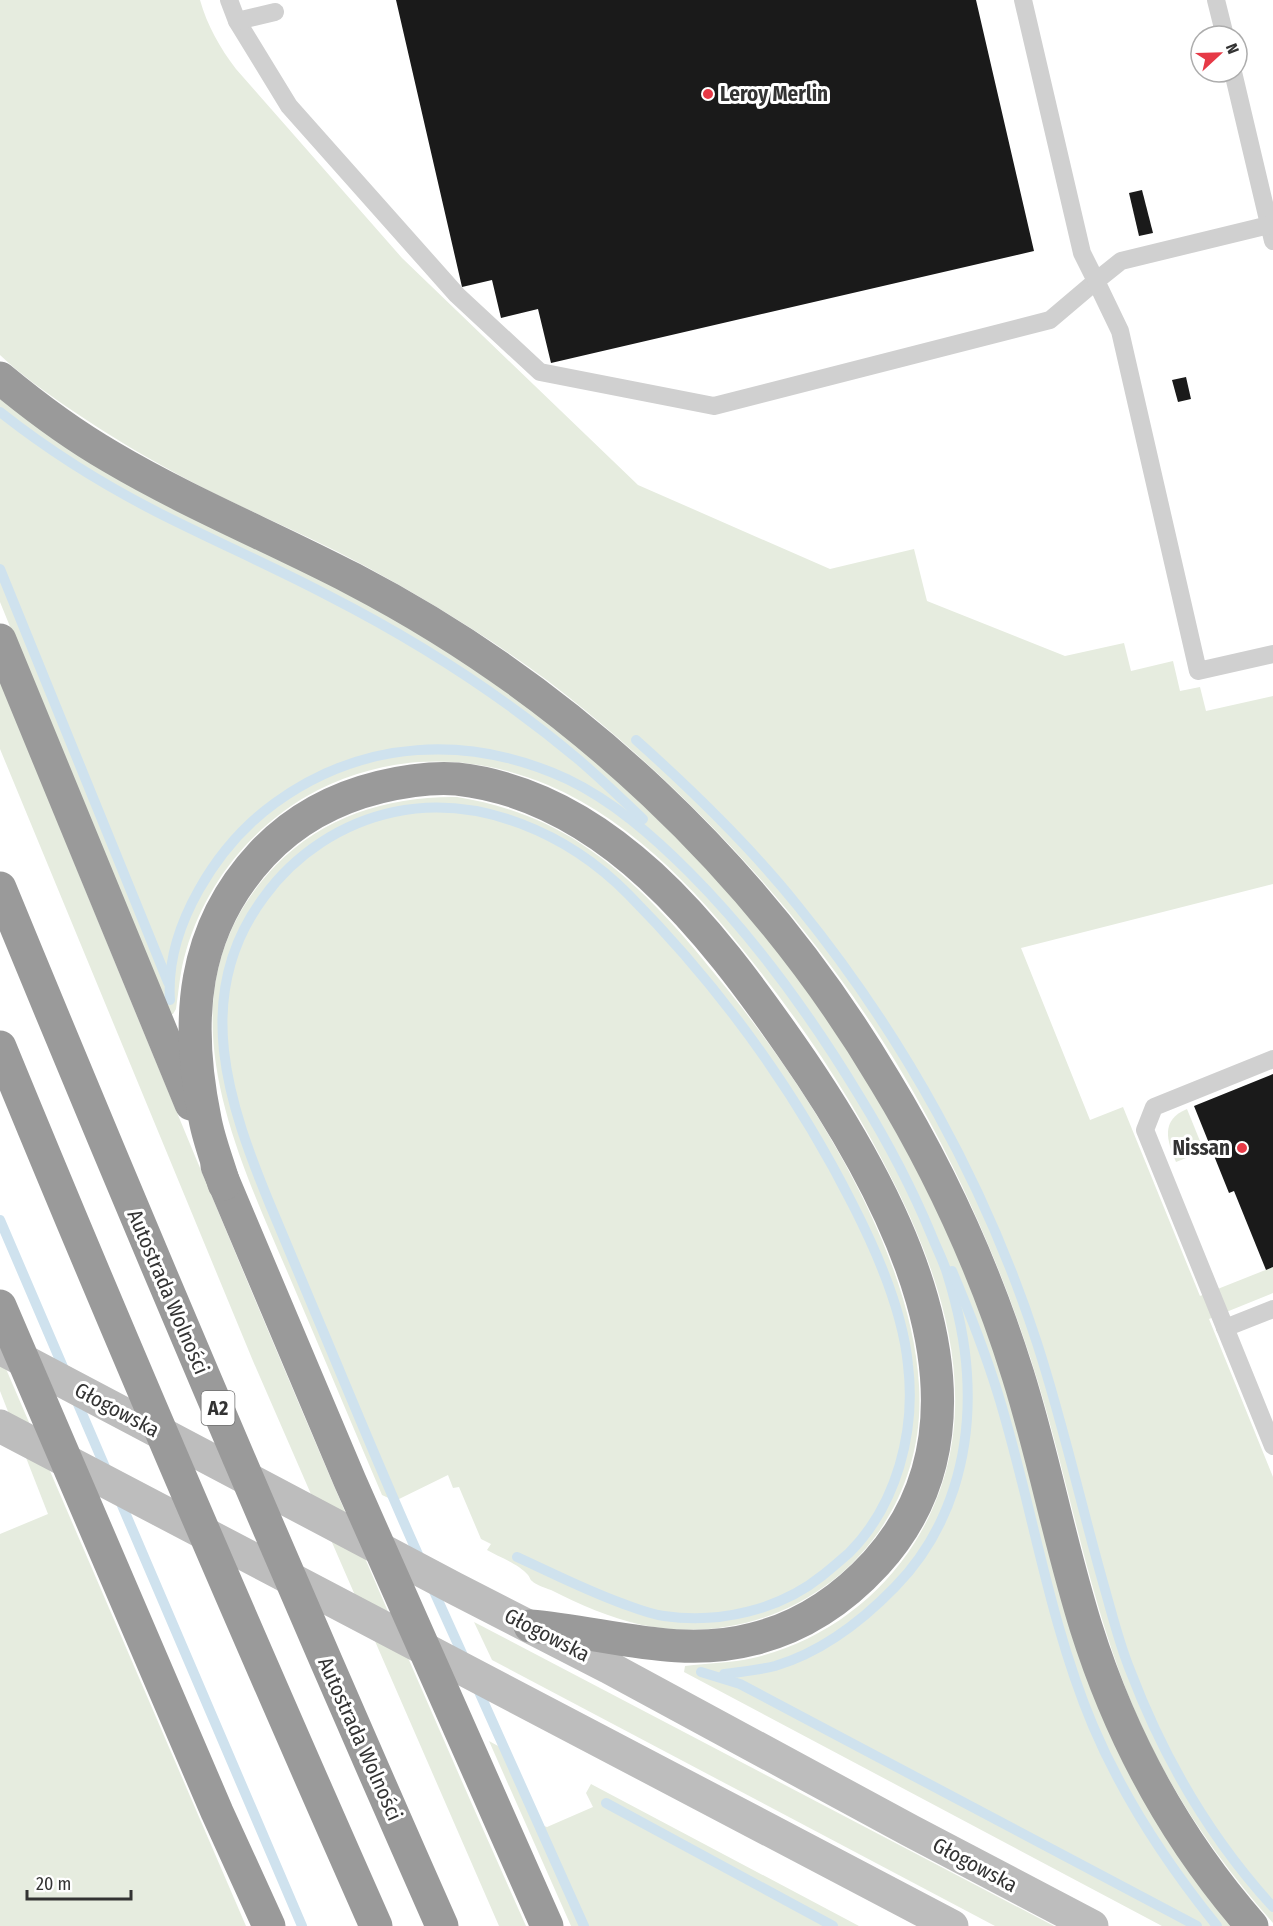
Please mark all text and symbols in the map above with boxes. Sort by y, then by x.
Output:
north arrow [1189,24,1249,84]
text: N [1222,41,1243,57]
place label: Leroy Merlin [720,81,828,107]
marker: Leroy Merlin [701,87,715,101]
place label: Nissan [1172,1135,1230,1161]
marker: Nissan [1235,1141,1249,1155]
street label: Autostrada Wolności [122,1206,214,1378]
street label: Głogowska [70,1377,164,1443]
road number: A2 [202,1391,234,1425]
street label: Głogowska [500,1603,594,1667]
street label: Autostrada Wolności [312,1653,408,1825]
street label: Głogowska [928,1832,1022,1898]
scale bar [27,1863,130,1901]
text: 20 m [36,1873,71,1895]

